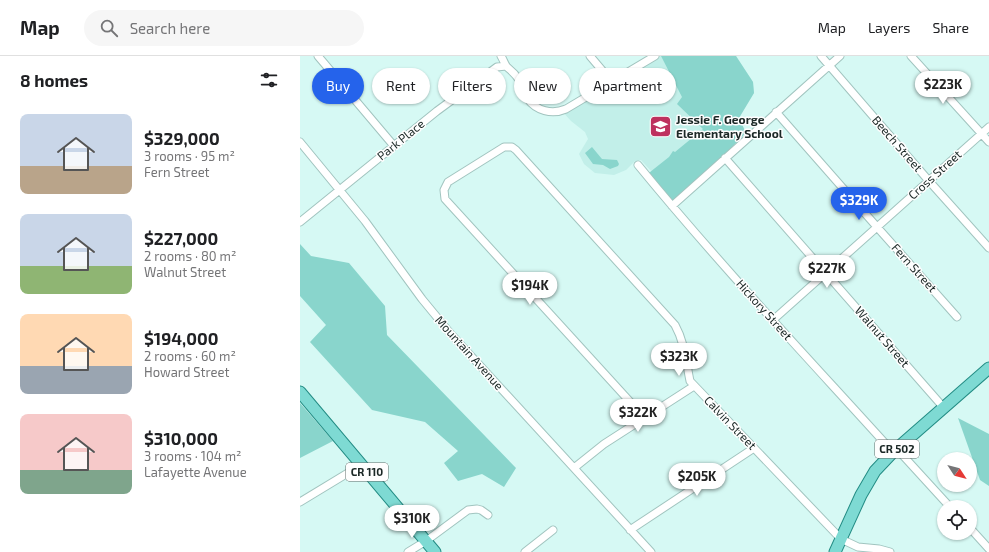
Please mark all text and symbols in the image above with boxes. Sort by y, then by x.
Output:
search box [84,10,364,46]
text: Map [20,16,60,39]
icon: search [98,17,120,39]
text: Search here [130,19,210,37]
text: Map [818,19,846,36]
text: Layers [868,19,910,36]
text: Share [932,19,969,36]
chip: Buy [312,68,364,104]
chip: Rent [372,68,430,104]
chip: Filters [438,68,506,104]
chip: New [514,68,571,104]
chip: Apartment [579,68,676,104]
icon: filters [258,69,280,91]
text: 8 homes [20,70,88,90]
pin: $223K [915,71,971,105]
text: $223K [924,76,962,92]
place label: Jessie F. George Elementary School [676,112,783,141]
street label: Beech Street [870,113,926,174]
school or university icon: Jessie F. George Elementary School [647,114,673,140]
street label: Park Place [374,116,427,162]
text: $329,000 [144,128,220,148]
icon: home [52,130,100,178]
street label: Cross Street [905,147,964,202]
text: 3 rooms · 95 m² [144,148,235,164]
text: Fern Street [144,164,210,180]
pin: $329K [831,187,887,221]
text: $329K [840,192,878,208]
text: $227,000 [144,228,218,248]
icon: home [52,230,100,278]
street label: Fern Street [889,240,940,295]
text: 2 rooms · 80 m² [144,248,236,264]
pin: $227K [799,255,855,289]
text: $227K [808,260,846,276]
text: Walnut Street [144,264,226,280]
pin: $194K [502,272,558,306]
street label: Hickory Street [734,276,796,343]
text: $194K [511,277,549,293]
street label: Walnut Street [853,303,913,370]
street label: Mountain Avenue [433,312,507,392]
text: $194,000 [144,328,218,348]
icon: home [52,330,100,378]
pin: $323K [651,343,707,377]
text: 2 rooms · 60 m² [144,348,236,364]
text: $323K [660,348,698,364]
text: Howard Street [144,364,229,380]
street label: Calvin Street [702,393,760,452]
pin: $322K [610,399,666,433]
text: $322K [619,404,657,420]
text: $310,000 [144,428,218,448]
icon: home [52,430,100,478]
road number: CR 502 [875,440,919,458]
text: 3 rooms · 104 m² [144,448,241,464]
north arrow [937,452,977,492]
map controls [937,452,977,540]
road number: CR 110 [346,463,388,481]
pin: $205K [669,463,725,497]
text: Lafayette Avenue [144,464,247,480]
text: $205K [678,468,716,484]
button: locate [937,500,977,540]
pin: $310K [384,505,440,539]
text: $310K [394,510,430,526]

